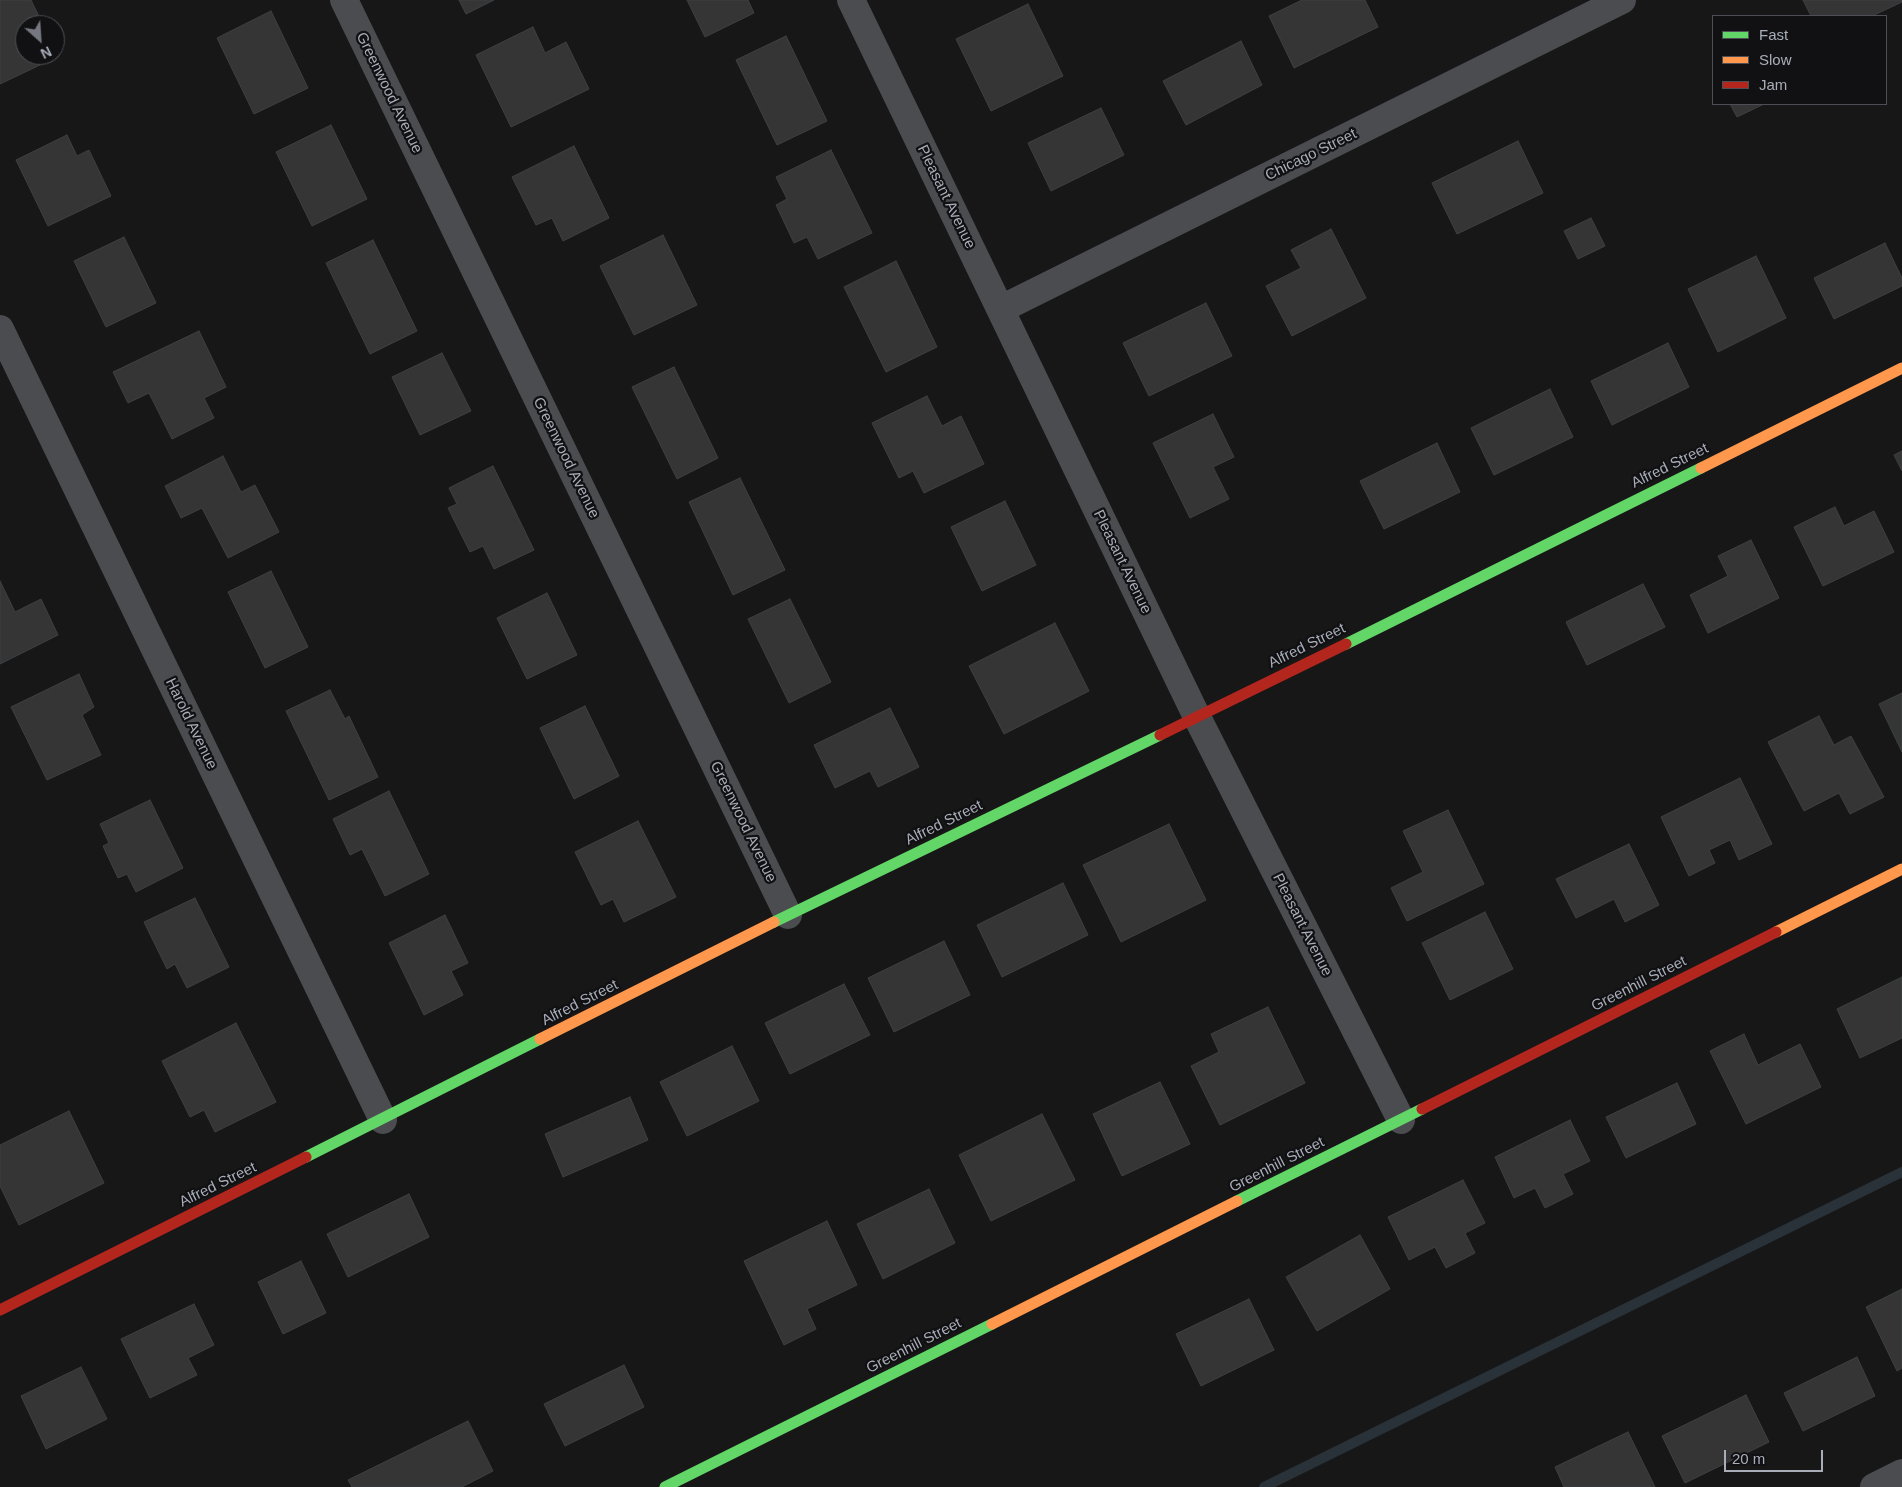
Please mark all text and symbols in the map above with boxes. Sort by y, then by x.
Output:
north arrow [15,15,65,65]
legend [1712,15,1887,105]
text: Fast [1759,26,1788,43]
street label: Greenwood Avenue [352,30,426,156]
text: N [38,43,54,62]
text: Slow [1759,51,1792,68]
text: Jam [1759,76,1787,93]
street label: Chicago Street [1262,125,1360,185]
street label: Pleasant Avenue [913,142,979,252]
street label: Greenwood Avenue [529,395,603,521]
street label: Alfred Street [1629,440,1711,492]
street label: Pleasant Avenue [1089,507,1155,617]
street label: Alfred Street [1266,620,1348,672]
street label: Harold Avenue [161,676,221,772]
street label: Greenwood Avenue [706,759,780,885]
street label: Alfred Street [903,797,985,849]
street label: Pleasant Avenue [1268,871,1336,979]
street label: Greenhill Street [1588,952,1690,1016]
street label: Alfred Street [539,976,621,1030]
street label: Greenhill Street [1226,1133,1328,1197]
street label: Alfred Street [177,1159,259,1211]
street label: Greenhill Street [863,1314,965,1378]
scale bar [1727,1440,1826,1472]
text: 20 m [1732,1450,1765,1467]

